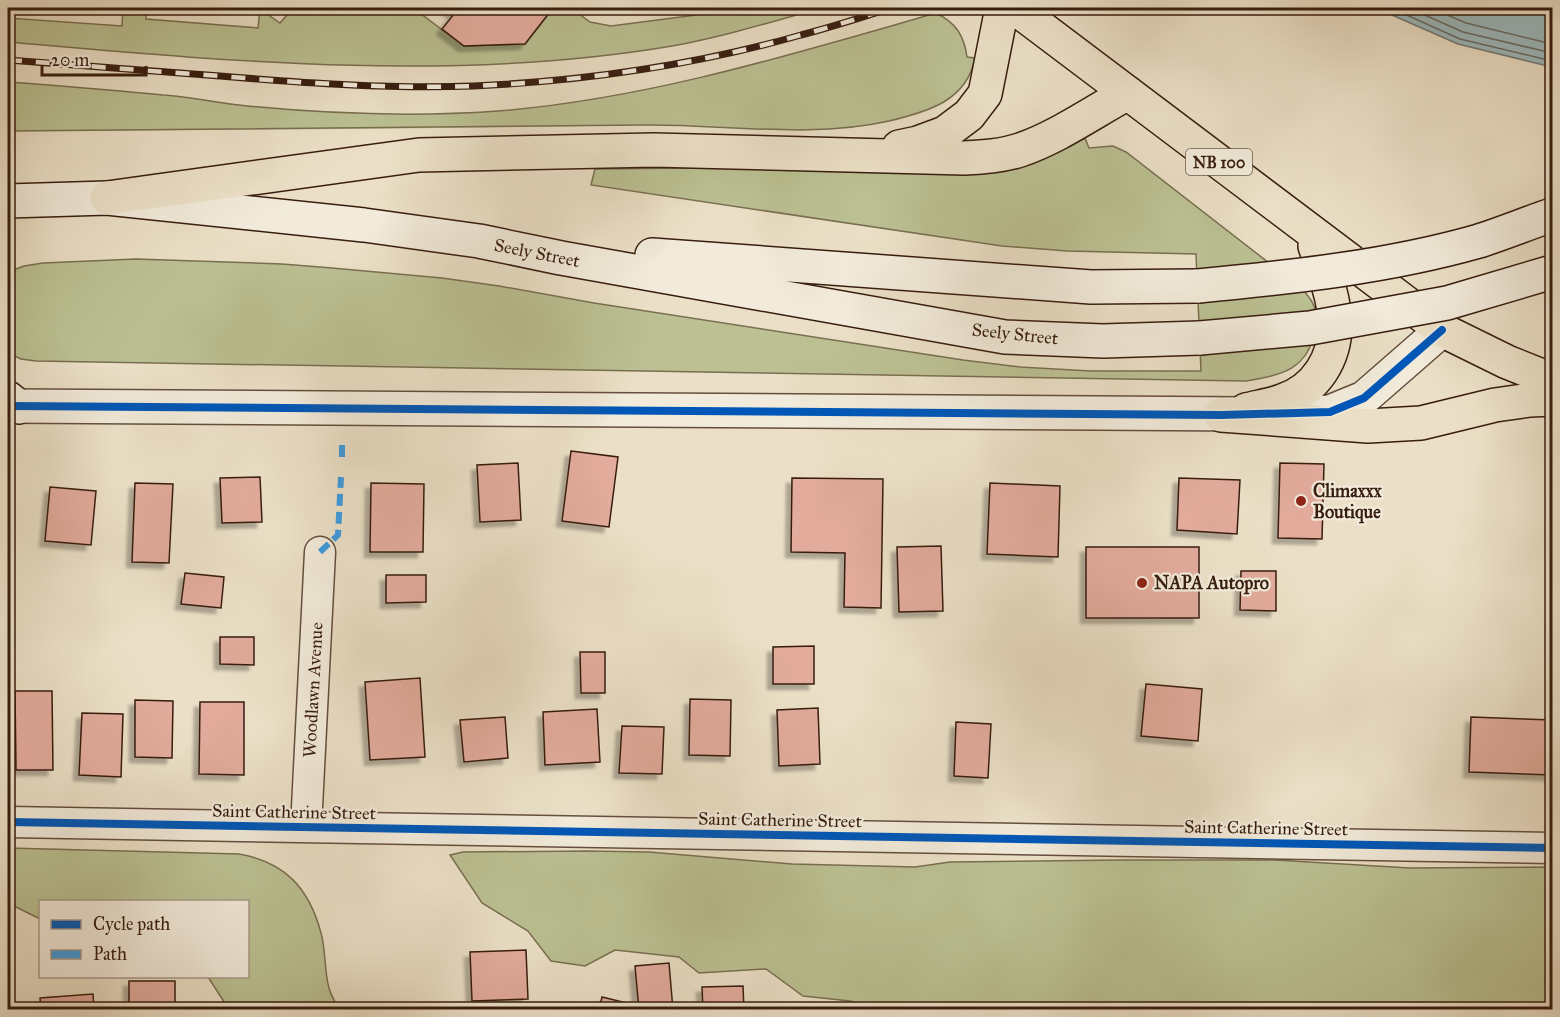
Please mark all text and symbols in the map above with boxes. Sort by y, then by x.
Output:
scale bar [42,39,146,77]
text: 20 m [51,49,89,71]
road number: NB 100 [1186,149,1252,175]
street label: Seely Street [492,234,582,272]
street label: Seely Street [971,319,1060,350]
place label: Climaxxx Boutique [1313,480,1383,524]
marker: Climaxxx Boutique [1294,494,1308,508]
place label: NAPA Autopro [1154,572,1269,595]
marker: NAPA Autopro [1135,576,1149,590]
street label: Woodlawn Avenue [298,622,328,758]
street label: Saint Catherine Street [212,800,377,824]
street label: Saint Catherine Street [698,808,863,832]
street label: Saint Catherine Street [1184,816,1349,840]
legend [39,900,249,978]
text: Cycle path [93,913,170,935]
text: Path [93,943,127,965]

